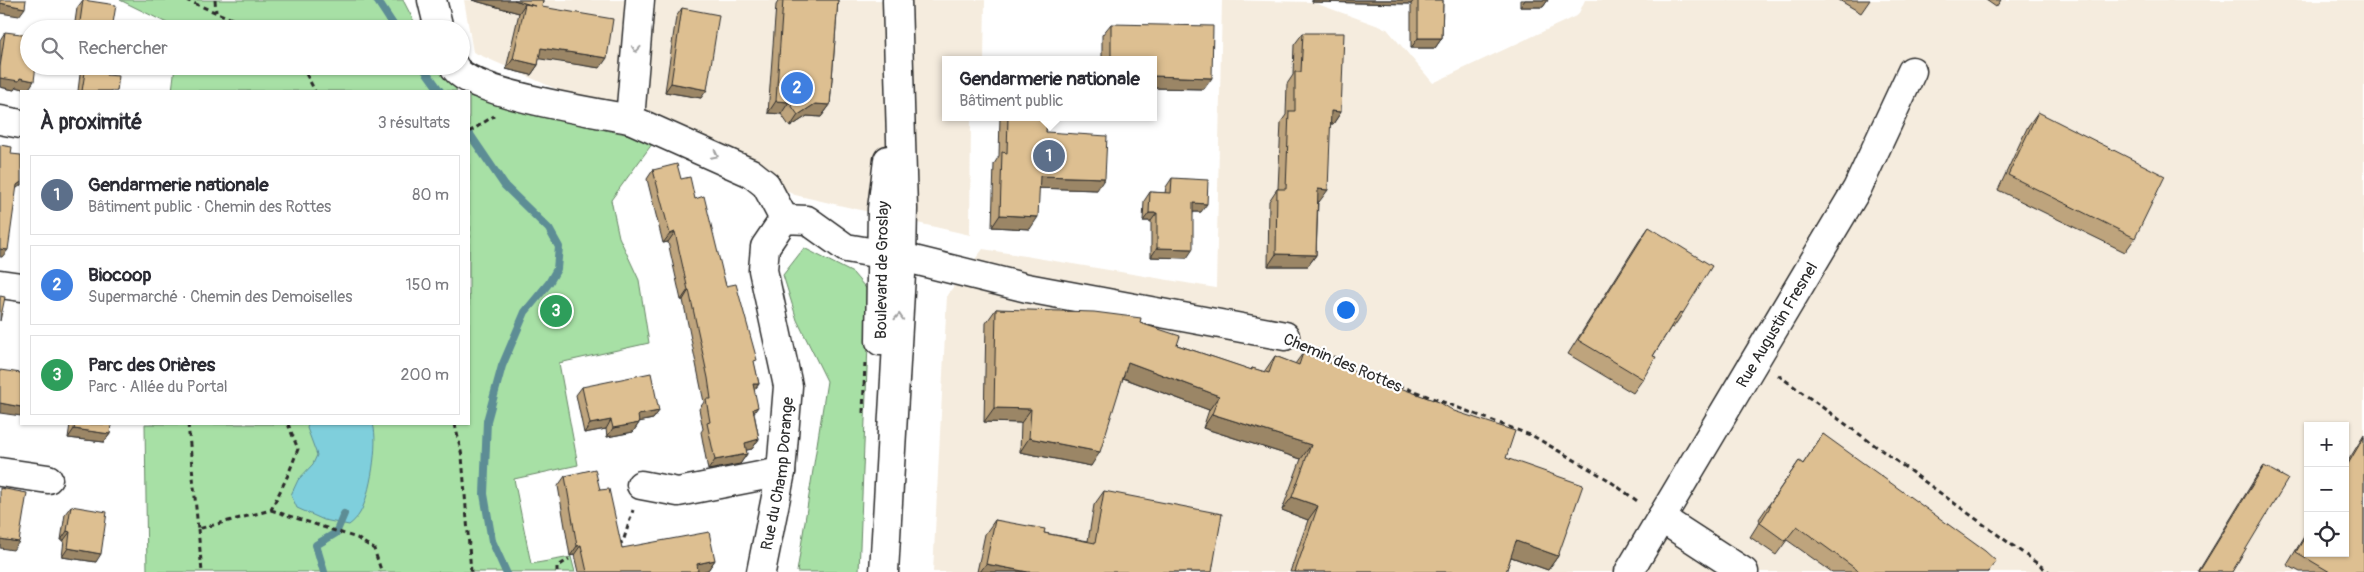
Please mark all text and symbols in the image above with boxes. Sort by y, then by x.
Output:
search box [20,20,470,75]
icon: search [38,34,66,62]
text: Rechercher [78,36,168,60]
one-way arrow [631,45,642,53]
popup [942,56,1157,121]
text: Gendarmerie nationale [959,67,1140,91]
pin: 2 [781,69,813,107]
text: Bâtiment public [959,91,1063,111]
text: À proximité [40,109,143,136]
text: 3 résultats [378,113,450,133]
pin: 1 [1033,137,1065,175]
one-way arrow [710,149,719,160]
text: Gendarmerie nationale [88,173,269,197]
text: 1 [54,185,60,205]
text: 80 m [412,185,449,205]
text: Bâtiment public · Chemin des Rottes [88,197,331,217]
street label: Boulevard de Groslay [871,200,894,339]
street label: Rue Augustin Fresnel [1732,259,1822,391]
text: Biocoop [88,263,152,287]
text: 2 [53,275,61,295]
text: 150 m [405,275,449,295]
text: Supermarché · Chemin des Demoiselles [88,287,352,307]
pin: 3 [540,292,572,330]
your location [1333,297,1359,323]
one-way arrow [893,313,904,321]
street label: Chemin des Rottes [1280,329,1405,397]
text: Parc des Orières [88,353,215,377]
text: 3 [53,365,61,385]
text: 200 m [401,365,449,385]
text: Parc · Allée du Portal [88,377,228,397]
street label: Rue du Champ Dorange [757,396,798,552]
map controls [2304,422,2349,557]
button: + [2304,422,2349,467]
button: − [2304,467,2349,512]
button: locate [2304,512,2349,557]

